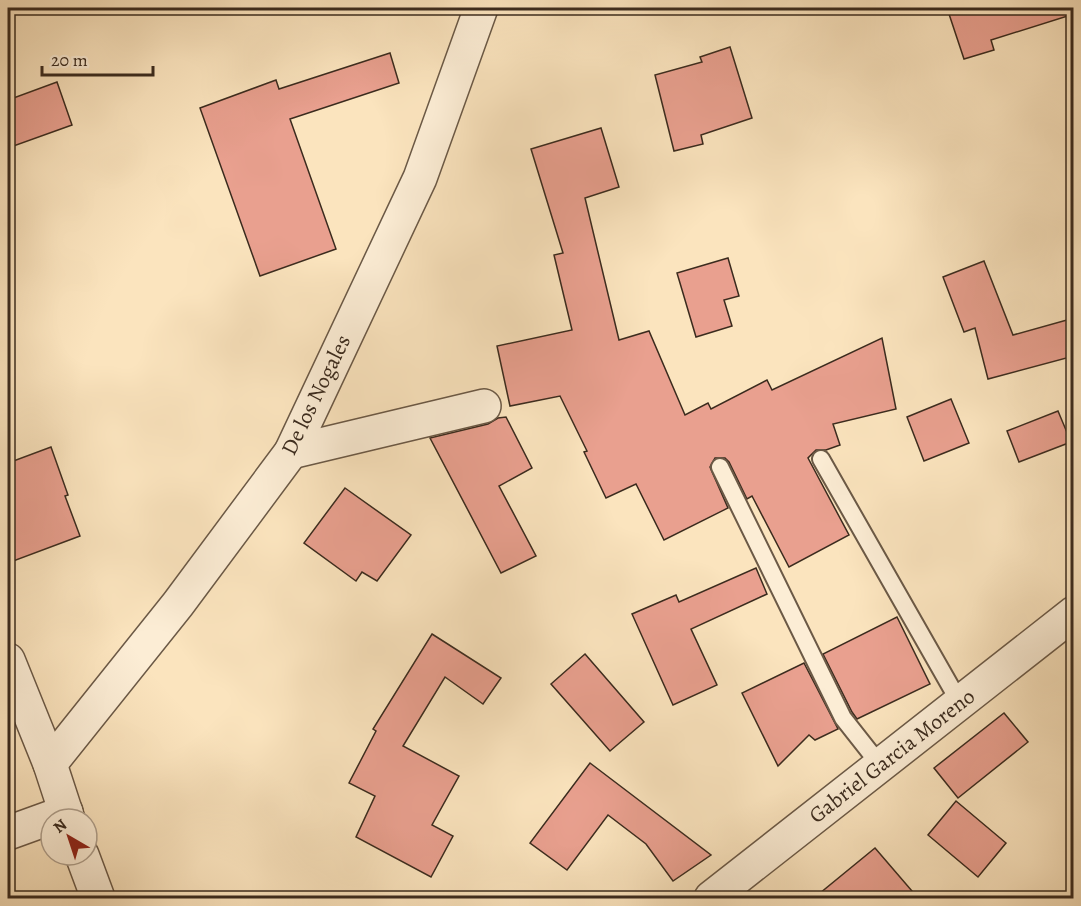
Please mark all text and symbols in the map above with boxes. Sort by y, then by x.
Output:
scale bar [42,39,153,77]
text: 20 m [51,48,88,72]
street label: De los Nogales [274,330,358,460]
street label: Gabriel Garcia Moreno [803,682,981,830]
north arrow [39,807,99,867]
text: N [49,814,72,838]

